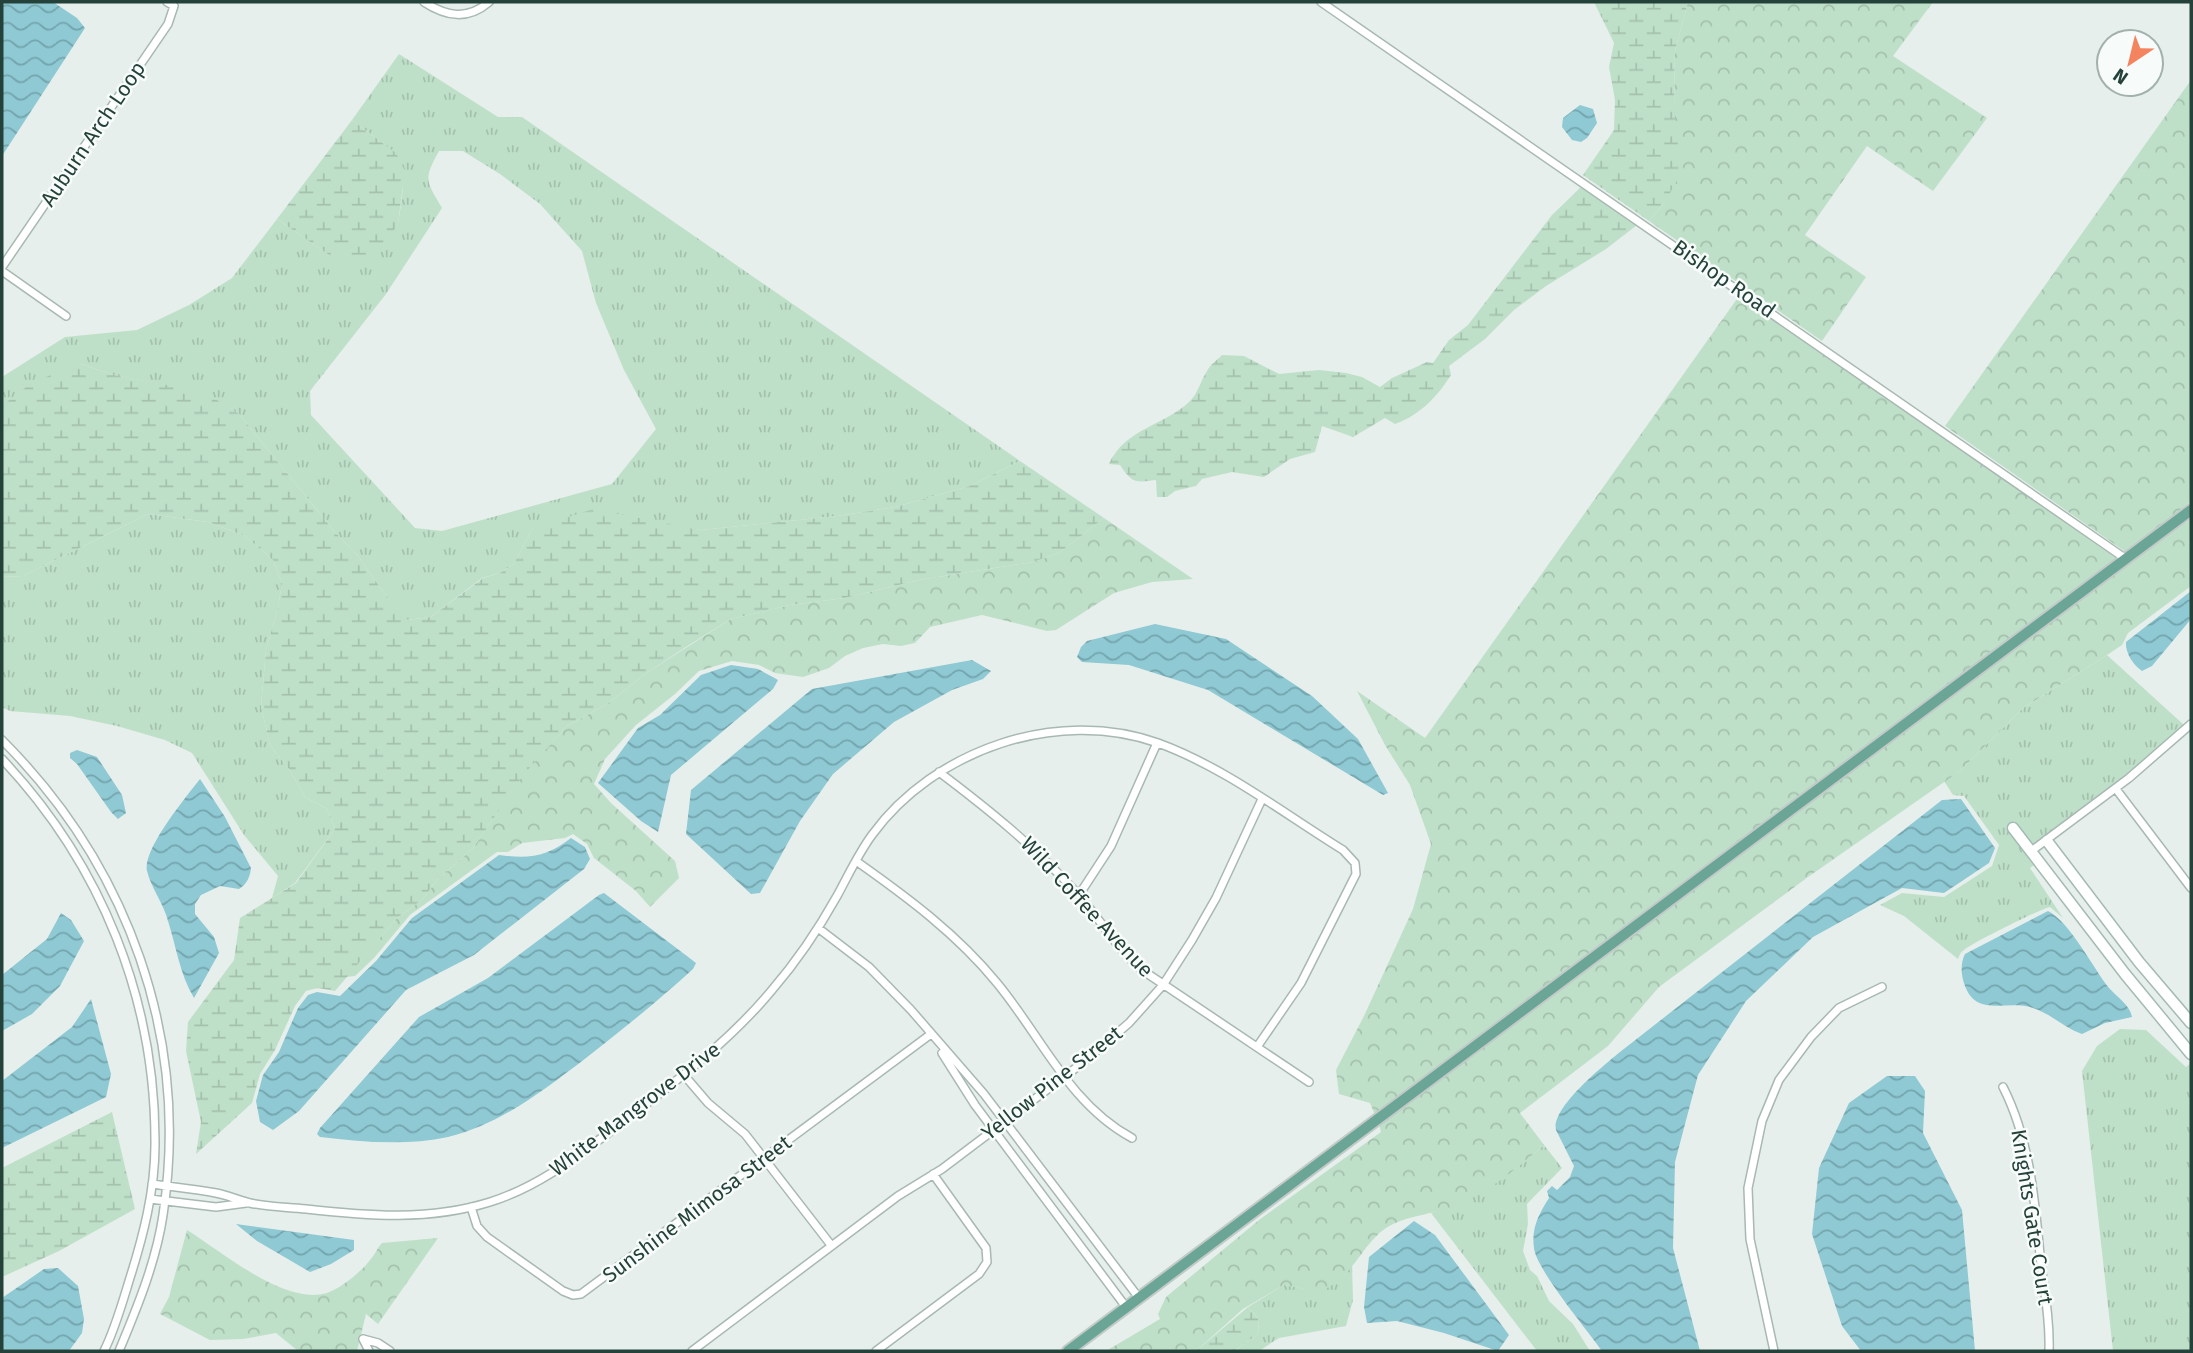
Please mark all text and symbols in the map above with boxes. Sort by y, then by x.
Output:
north arrow [2095,28,2165,98]
street label: Auburn Arch Loop [35,57,151,211]
text: N [2109,63,2132,90]
street label: Bishop Road [1668,234,1780,324]
street label: Wild Coffee Avenue [1015,831,1159,983]
street label: Yellow Pine Street [977,1020,1128,1146]
street label: White Mangrove Drive [545,1036,725,1182]
street label: Knights Gate Court [2005,1127,2059,1307]
street label: Sunshine Mimosa Street [598,1129,797,1288]

